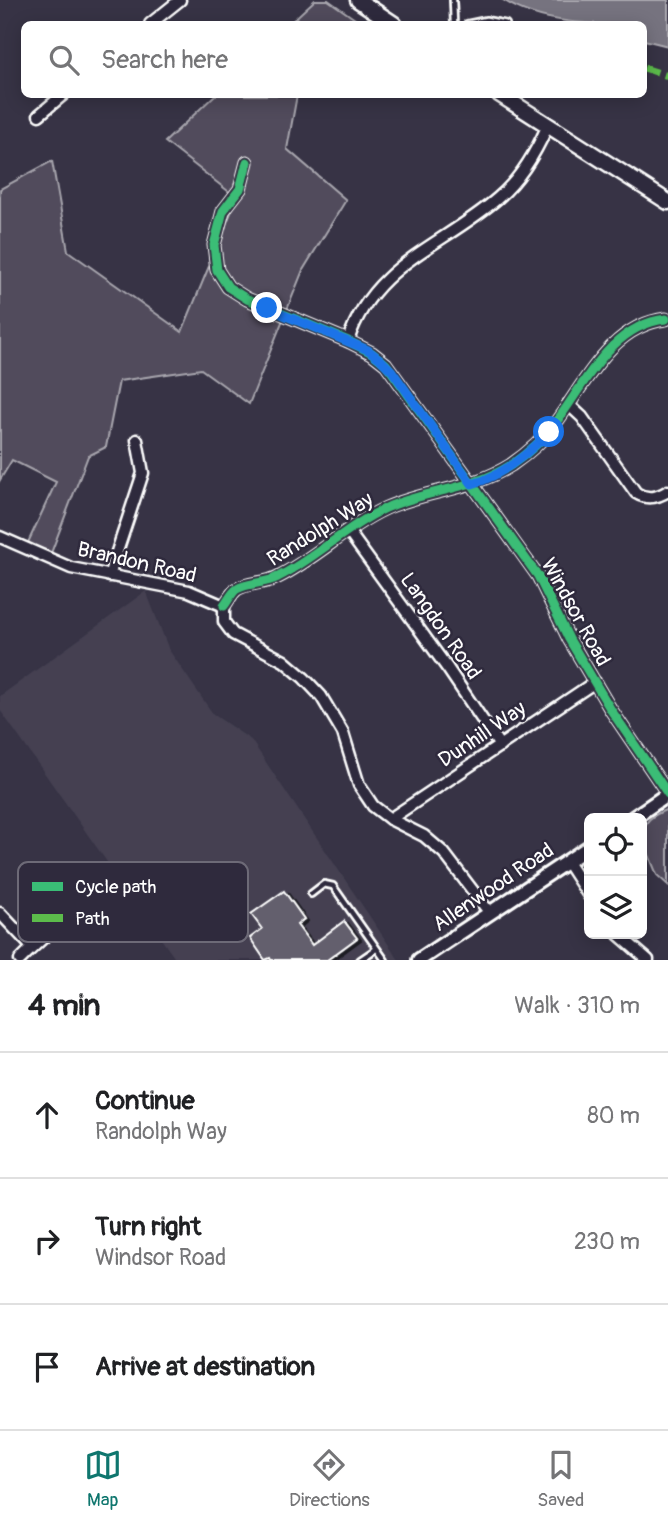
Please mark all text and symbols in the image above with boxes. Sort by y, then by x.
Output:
search box [21,21,647,98]
icon: search [45,41,83,79]
text: Search here [101,44,228,76]
route end [251,292,282,323]
route start [533,416,564,447]
street label: Randolph Way [262,486,378,573]
street label: Brandon Road [75,536,199,589]
street label: Windsor Road [535,553,616,671]
street label: Langdon Road [394,568,487,685]
street label: Dunhill Way [433,695,531,774]
map controls [584,813,647,939]
button: locate [584,813,647,876]
street label: Allenwood Road [427,837,559,938]
legend [18,862,248,942]
text: Cycle path [75,875,156,899]
button: layers [584,876,647,939]
text: Path [75,907,110,931]
text: 4 min [28,987,101,1024]
text: Walk · 310 m [514,991,640,1020]
text: Continue [95,1085,195,1117]
icon: ahead [28,1096,66,1134]
text: 80 m [587,1101,640,1130]
text: Randolph Way [95,1117,227,1146]
text: Turn right [95,1211,201,1243]
icon: right [28,1222,66,1260]
text: 230 m [574,1227,640,1256]
text: Windsor Road [95,1243,226,1272]
icon: arrive [28,1348,66,1386]
text: Arrive at destination [95,1351,315,1383]
tab: Map [84,1446,122,1512]
tab: Directions [289,1446,370,1512]
tab: Saved [537,1446,584,1512]

